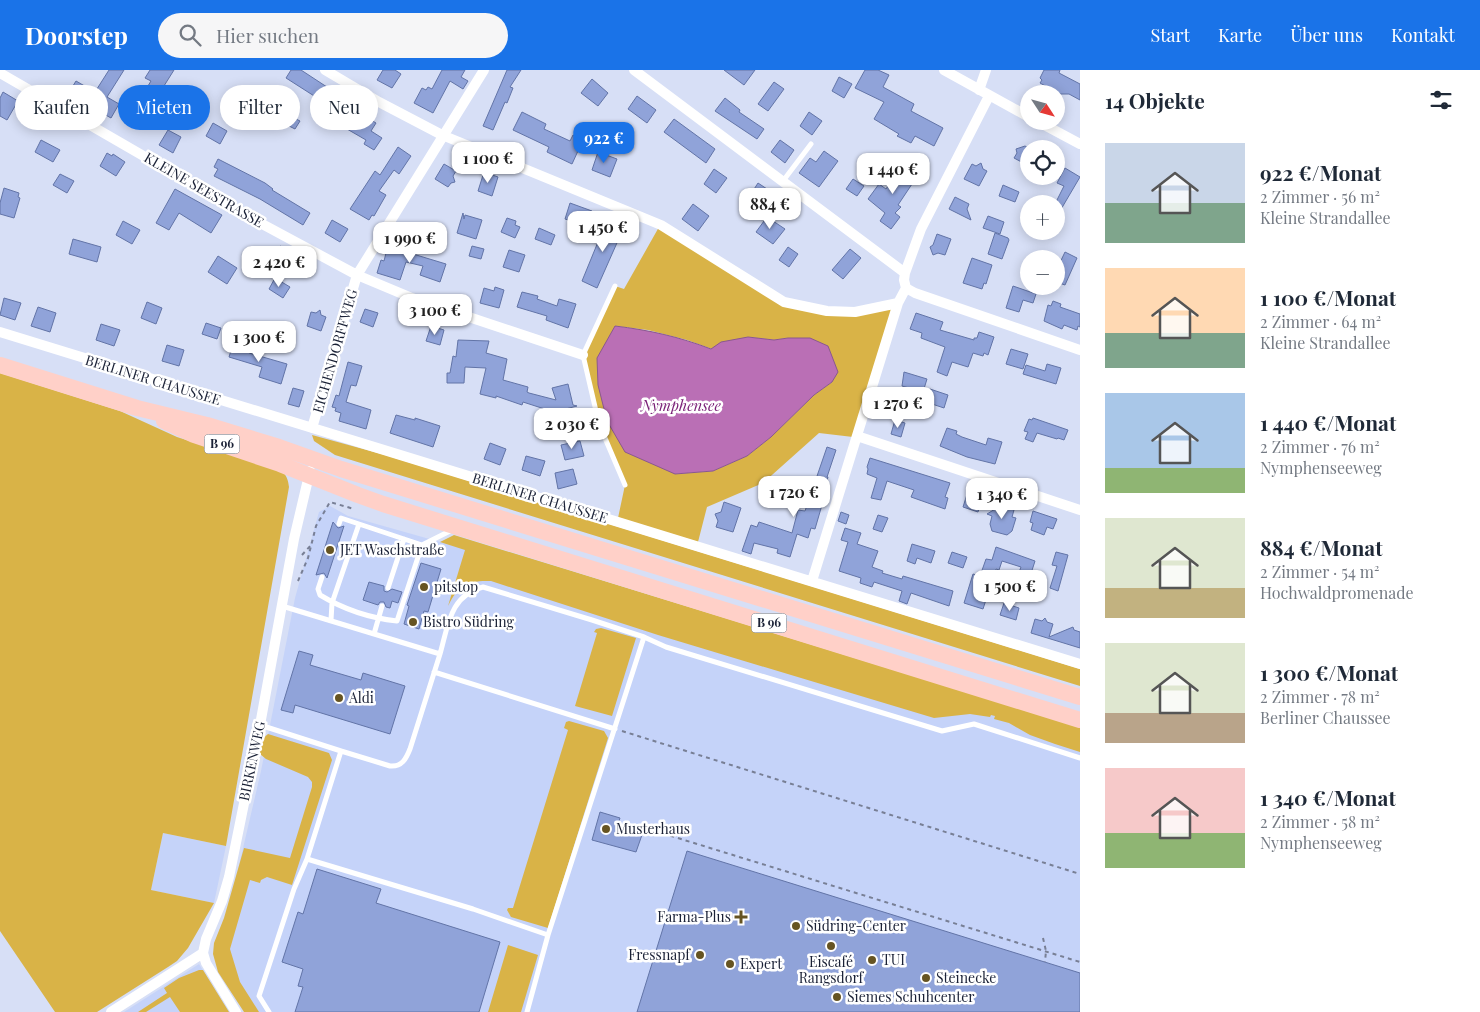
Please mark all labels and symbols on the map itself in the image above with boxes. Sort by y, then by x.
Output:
north arrow [1020,85,1065,130]
pin: 922 € [569,122,639,164]
pin: 1 100 € [442,142,534,184]
street label: KLEINE SEESTRASSE [141,148,267,232]
pin: 1 440 € [847,152,939,195]
pin: 884 € [735,188,805,230]
pin: 1 450 € [557,210,649,253]
pin: 1 990 € [364,222,456,264]
pin: 2 420 € [233,246,325,288]
street label: EICHENDORFFWEG [308,286,361,415]
pin: 3 100 € [389,294,481,336]
pin: 1 300 € [213,320,305,363]
street label: BERLINER CHAUSSEE [83,350,223,409]
pin: 1 270 € [852,386,944,429]
water label: Nymphensee [639,395,721,415]
pin: 2 030 € [526,408,618,450]
road number: B 96 [204,434,240,454]
street label: BERLINER CHAUSSEE [470,468,610,527]
pin: 1 720 € [748,476,840,518]
pin: 1 340 € [956,478,1048,520]
place label: JET Waschstraße [339,540,444,559]
marker: JET Waschstraße [324,544,336,556]
pin: 1 500 € [964,570,1056,612]
place label: pitstop [434,577,478,596]
marker: pitstop [418,581,430,593]
place label: Bistro Südring [423,612,514,631]
road number: B 96 [752,614,786,632]
marker: Bistro Südring [407,616,419,628]
place label: Aldi [348,688,374,707]
marker: Aldi [333,692,345,704]
street label: BIRKENWEG [234,719,269,803]
place label: Musterhaus [616,819,690,838]
marker: Musterhaus [600,823,612,835]
place label: Farma-Plus [657,907,731,926]
marker: Farma-Plus [735,911,747,923]
place label: Südring-Center [806,916,907,935]
marker: Südring-Center [790,920,802,932]
marker: Eiscafé Rangsdorf [825,940,837,952]
place label: Fressnapf [628,945,691,964]
marker: Fressnapf [694,949,706,961]
place label: TUI [882,950,905,969]
place label: Eiscafé Rangsdorf [799,952,865,987]
place label: Expert [740,954,783,973]
marker: TUI [866,954,878,966]
marker: Expert [724,958,736,970]
place label: Steinecke [936,968,996,987]
marker: Steinecke [920,972,932,984]
place label: Siemes Schuhcenter [847,987,975,1006]
marker: Siemes Schuhcenter [831,991,843,1003]

